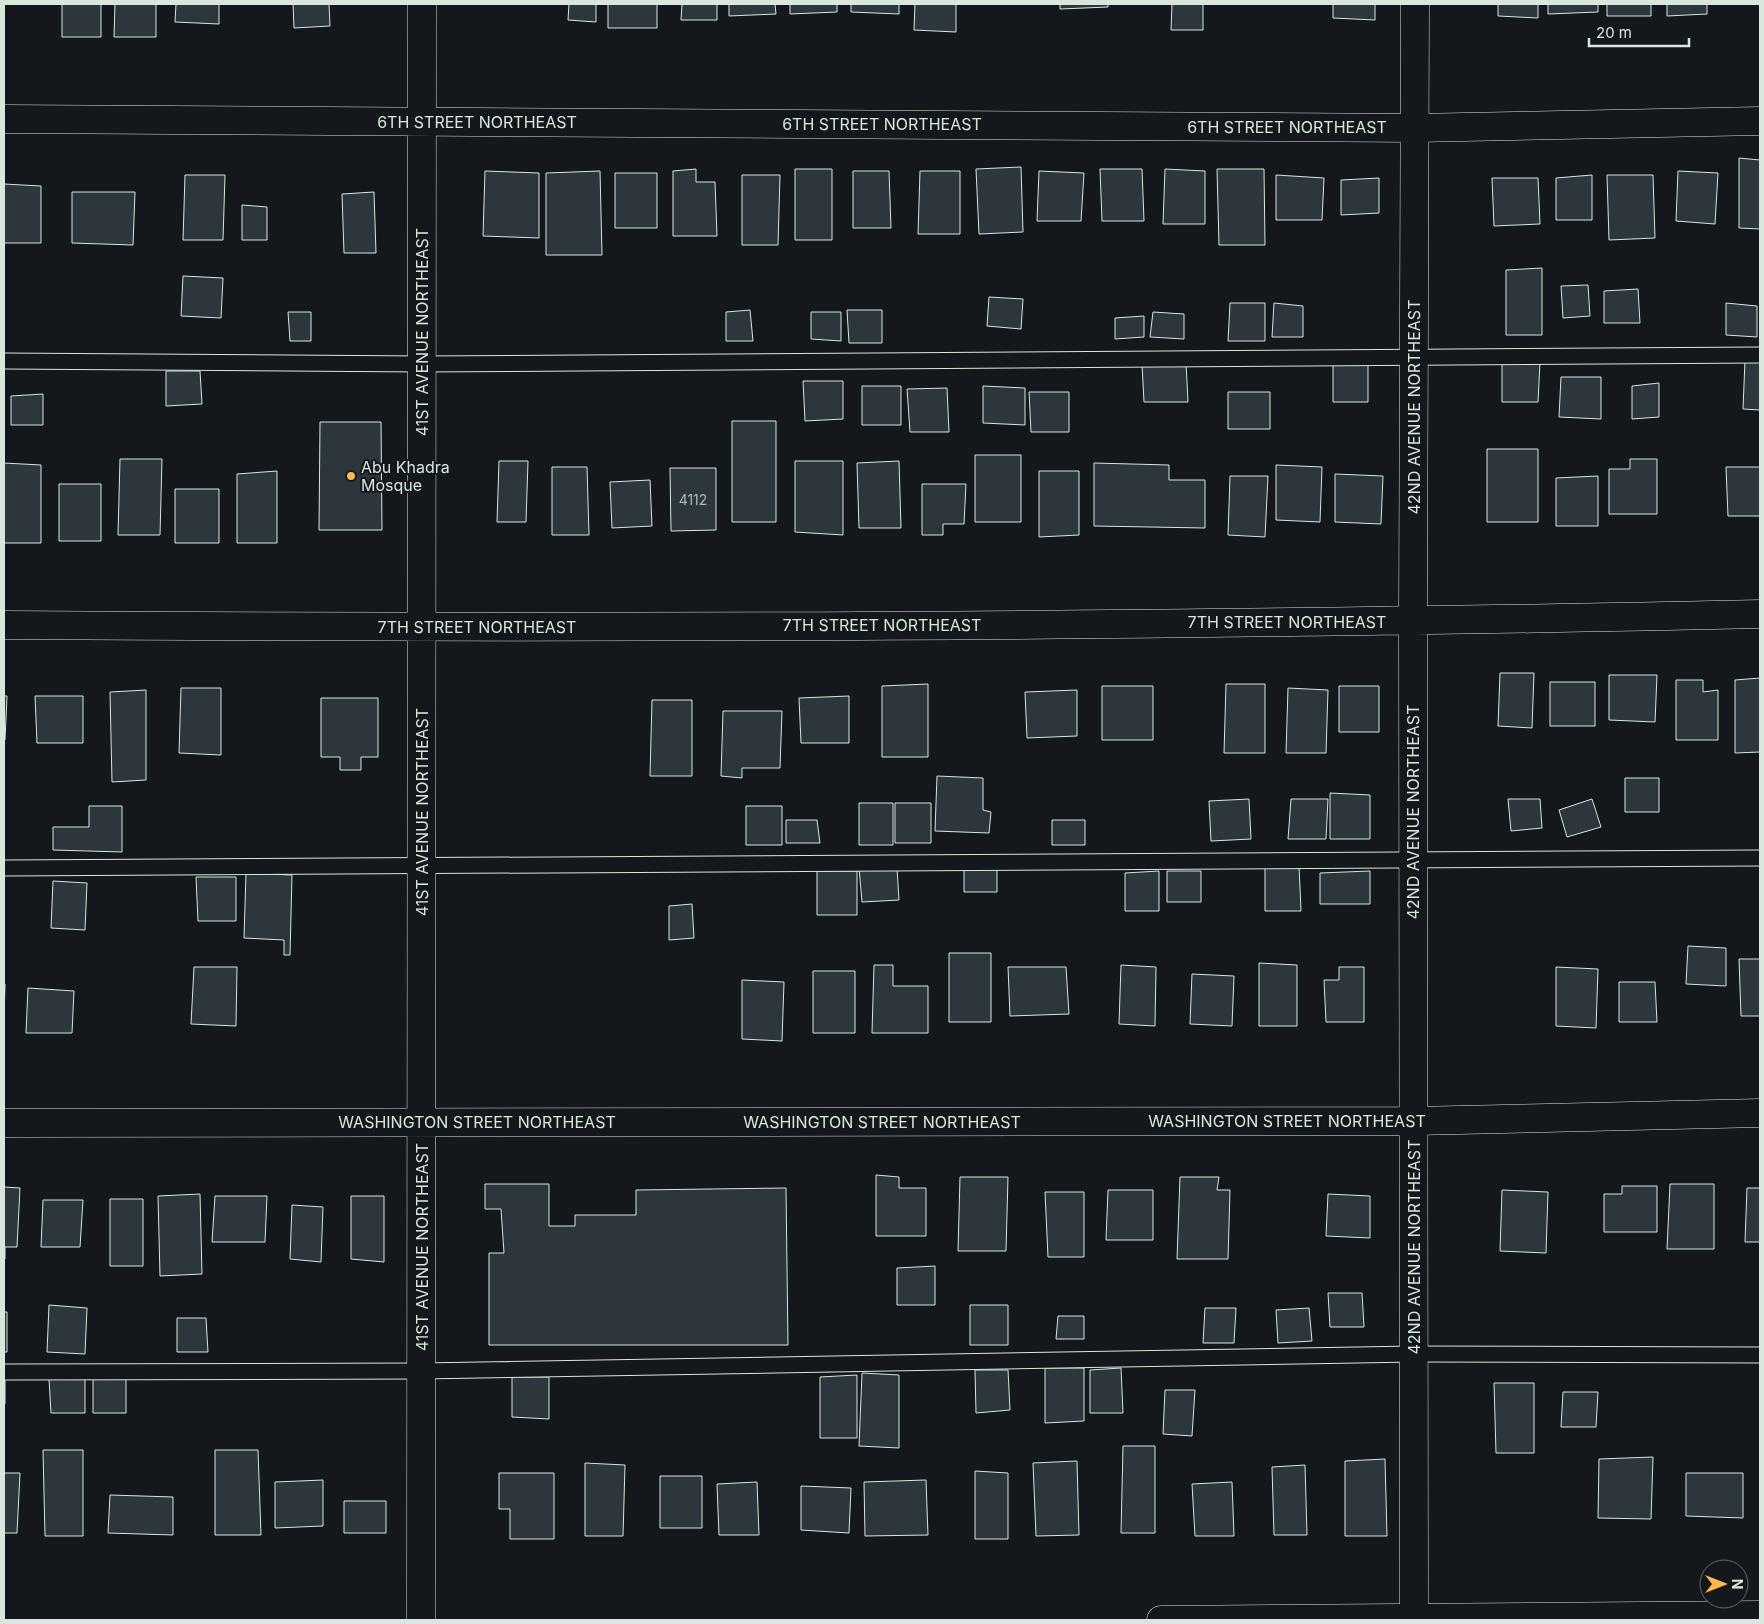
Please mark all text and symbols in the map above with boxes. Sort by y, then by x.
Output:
scale bar [1589,15,1689,47]
text: 20 m [1596,23,1632,42]
street label: 6TH STREET NORTHEAST [377,112,577,132]
street label: 6TH STREET NORTHEAST [782,114,982,134]
street label: 6TH STREET NORTHEAST [1187,117,1387,137]
street label: 41ST AVENUE NORTHEAST [412,228,432,436]
street label: 42ND AVENUE NORTHEAST [1404,300,1424,514]
place label: Abu Khadra Mosque [361,457,450,495]
marker: Abu Khadra Mosque [345,470,357,482]
house number: 4112 [679,491,707,508]
street label: 7TH STREET NORTHEAST [1188,612,1386,632]
street label: 7TH STREET NORTHEAST [783,615,981,635]
street label: 7TH STREET NORTHEAST [378,617,576,637]
street label: 42ND AVENUE NORTHEAST [1403,705,1423,919]
street label: 41ST AVENUE NORTHEAST [412,708,432,916]
street label: WASHINGTON STREET NORTHEAST [1148,1111,1426,1131]
street label: WASHINGTON STREET NORTHEAST [338,1112,616,1132]
street label: WASHINGTON STREET NORTHEAST [743,1112,1021,1132]
street label: 42ND AVENUE NORTHEAST [1404,1140,1424,1354]
street label: 41ST AVENUE NORTHEAST [412,1143,432,1351]
north arrow [1699,1559,1749,1609]
text: N [1729,1579,1746,1589]

